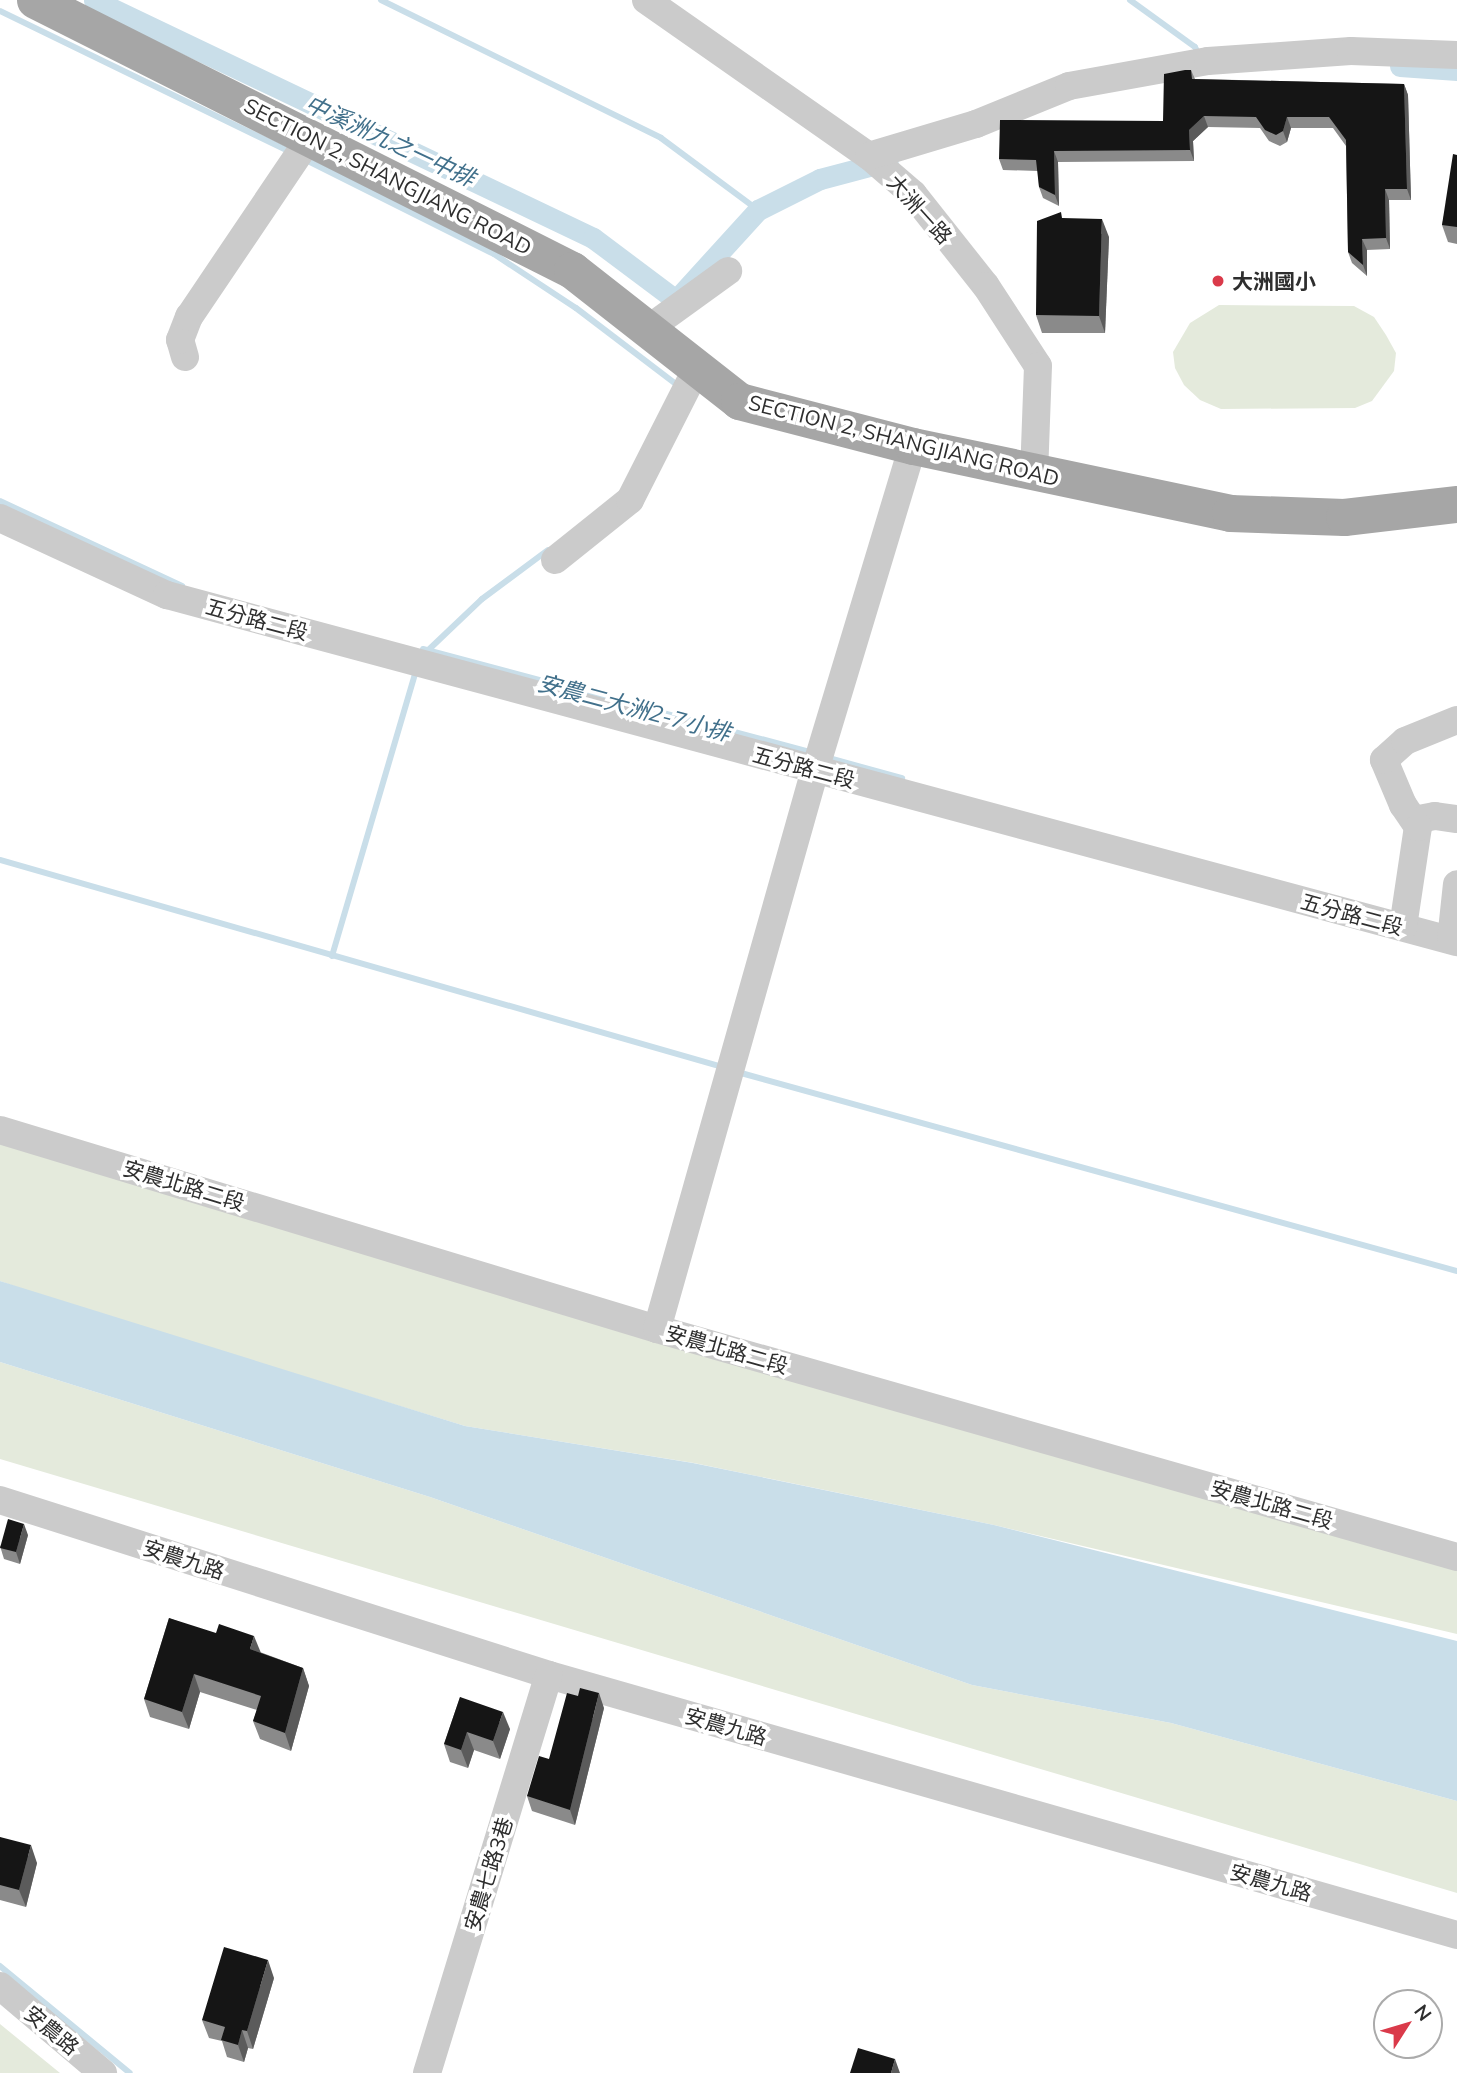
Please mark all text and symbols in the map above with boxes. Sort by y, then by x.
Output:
water label: 中溪洲九之一中排 [301,90,479,192]
street label: SECTION 2, SHANGJIANG ROAD [240,92,536,260]
street label: 大洲一路 [883,169,957,249]
place label: 大洲國小 [1232,268,1316,294]
marker: 大洲國小 [1210,273,1226,289]
street label: SECTION 2, SHANGJIANG ROAD [746,389,1062,491]
street label: 五分路二段 [203,593,311,645]
water label: 安農二大洲2-7小排 [535,669,733,747]
street label: 五分路二段 [750,741,858,793]
street label: 五分路二段 [1298,888,1406,940]
street label: 安農北路二段 [120,1155,248,1215]
street label: 安農北路二段 [663,1320,791,1378]
street label: 安農北路二段 [1208,1475,1336,1533]
street label: 安農九路 [140,1534,228,1584]
street label: 安農九路 [682,1702,770,1750]
street label: 安農七路3巷 [459,1814,517,1934]
street label: 安農九路 [1227,1858,1315,1906]
north arrow [1373,1989,1443,2059]
street label: 安農路 [20,2000,84,2060]
text: N [1409,2000,1437,2026]

